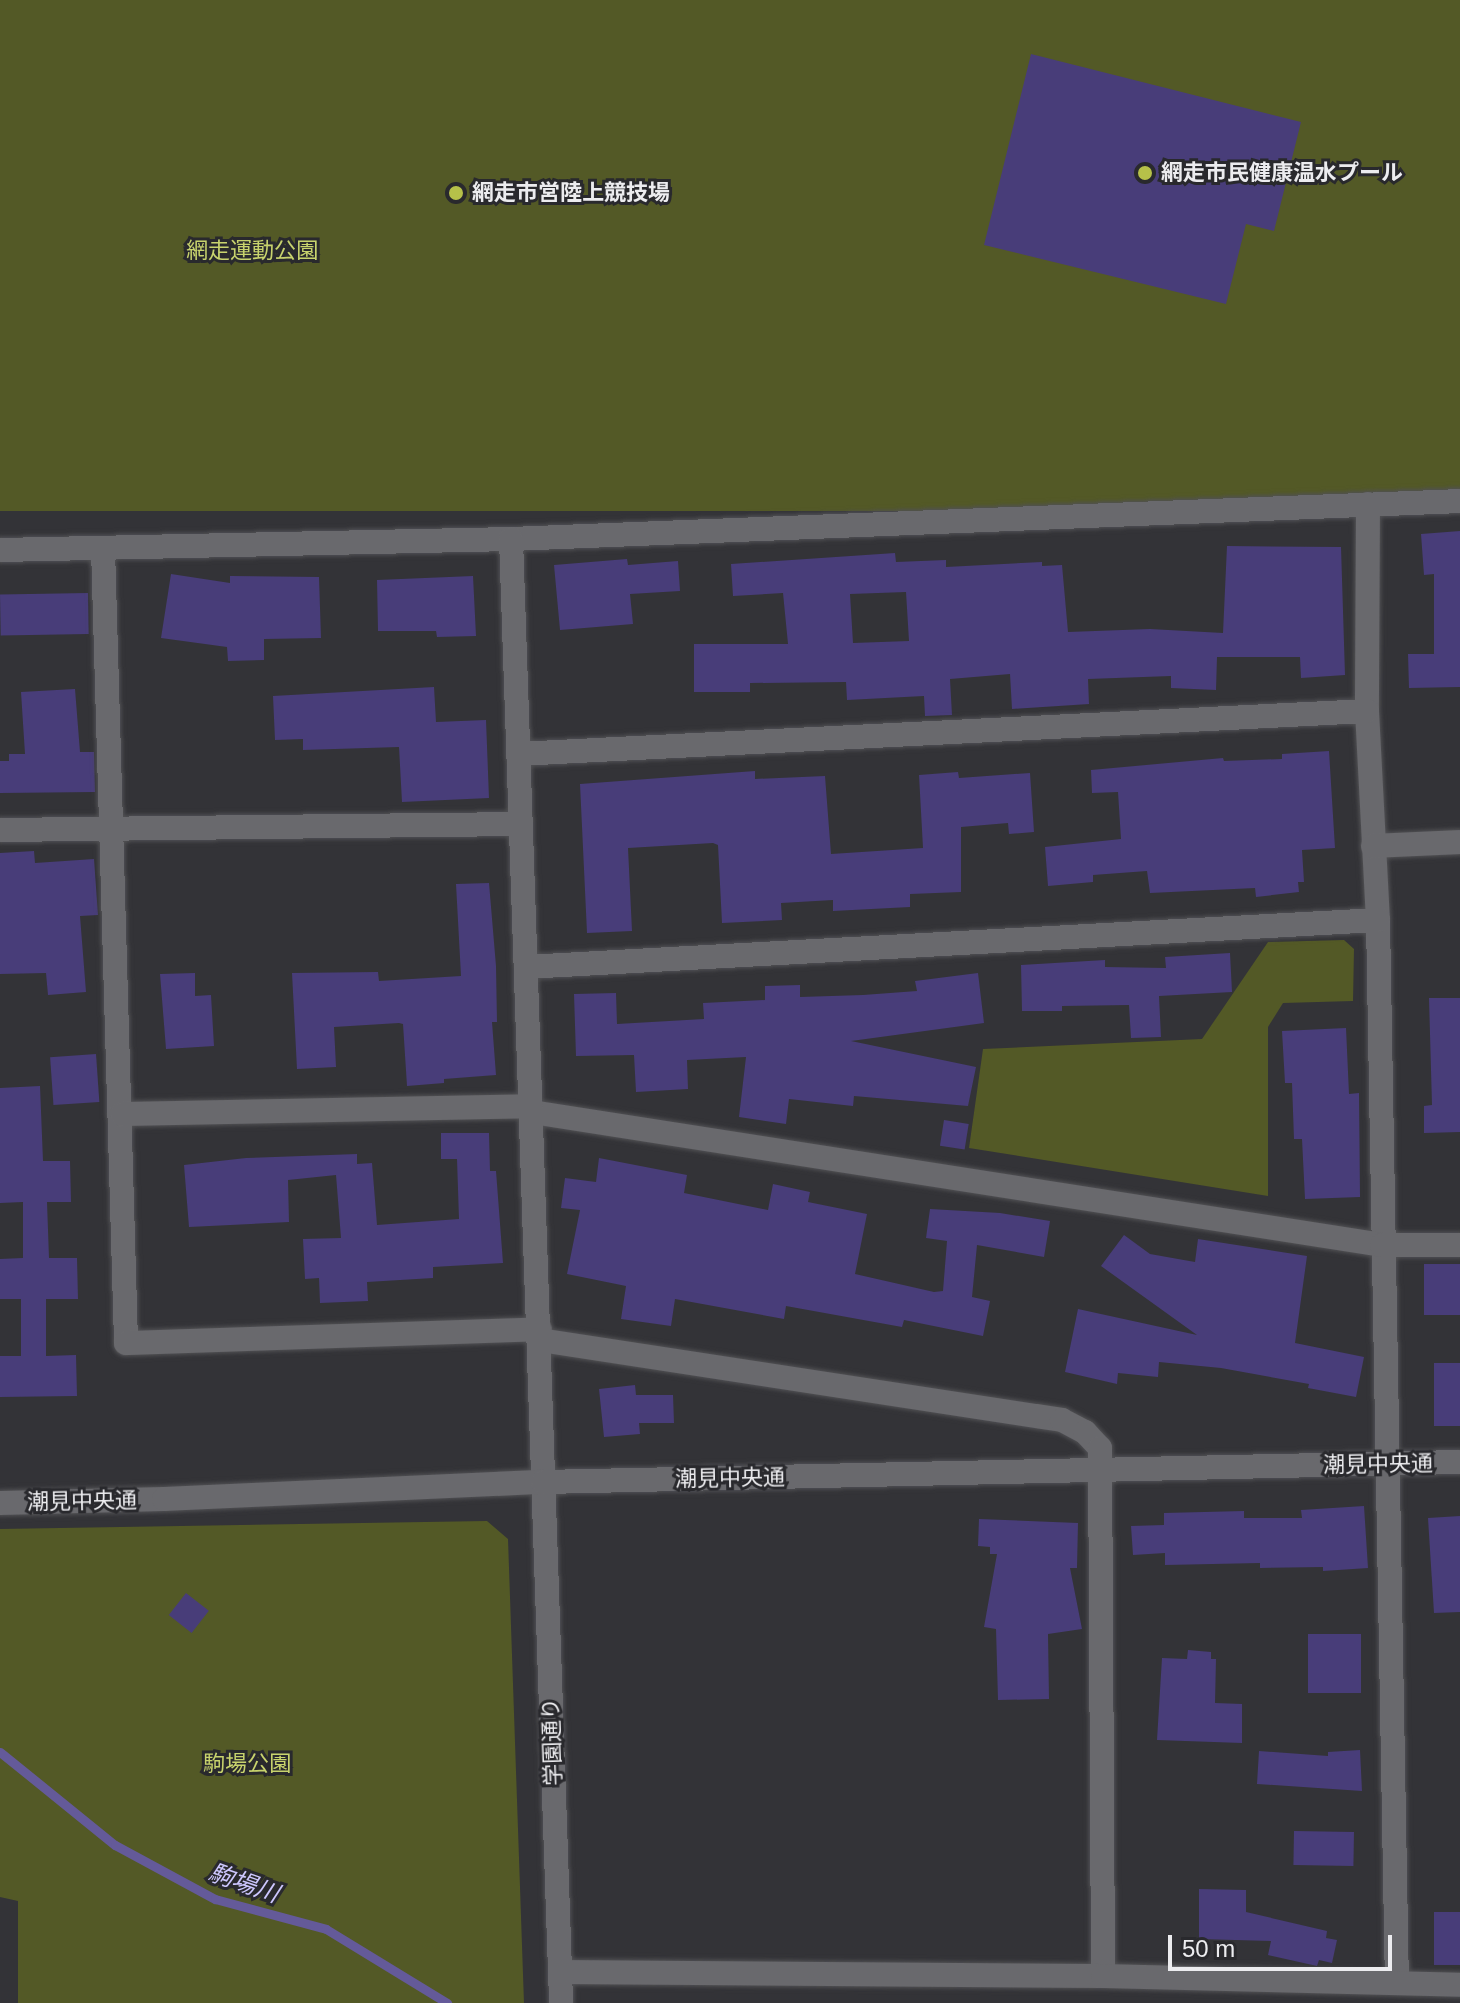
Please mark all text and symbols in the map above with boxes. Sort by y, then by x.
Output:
place label: 網走市民健康温水プール [1161,160,1403,186]
marker: 網走市民健康温水プール [1136,164,1154,182]
place label: 網走市営陸上競技場 [472,180,670,206]
marker: 網走市営陸上競技場 [447,184,465,202]
park label: 網走運動公園 [186,238,318,264]
street label: 潮見中央通 [1323,1450,1433,1478]
street label: 潮見中央通 [675,1464,785,1492]
street label: 潮見中央通 [27,1487,137,1515]
street label: 学園通り [537,1698,567,1786]
park label: 駒場公園 [203,1751,291,1777]
water label: 駒場川 [205,1858,283,1908]
scale bar [1172,1919,1396,1969]
text: 50 m [1182,1935,1235,1962]

